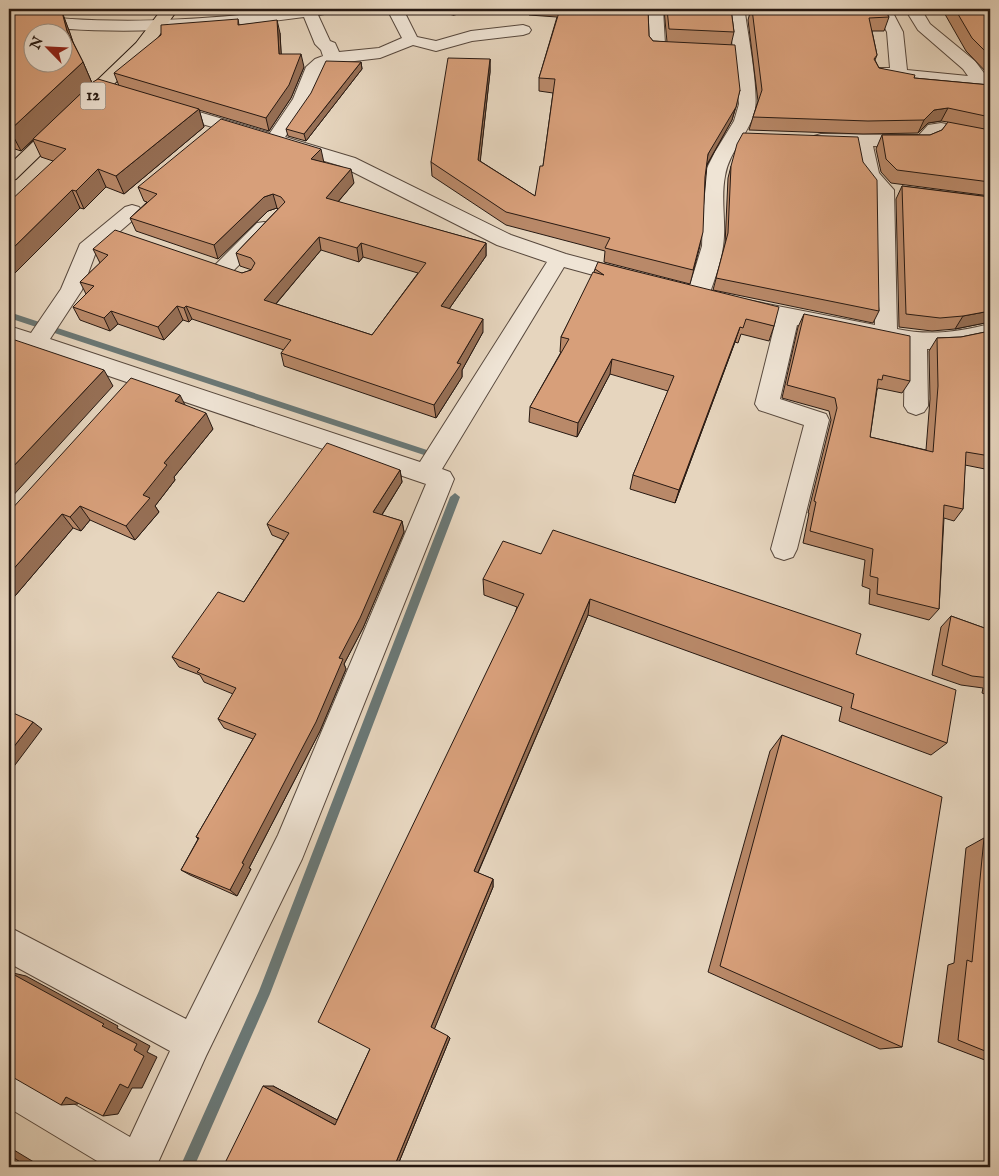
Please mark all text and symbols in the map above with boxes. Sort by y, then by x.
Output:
north arrow [22,22,72,72]
text: N [26,34,48,53]
road number: 12 [80,82,106,110]

